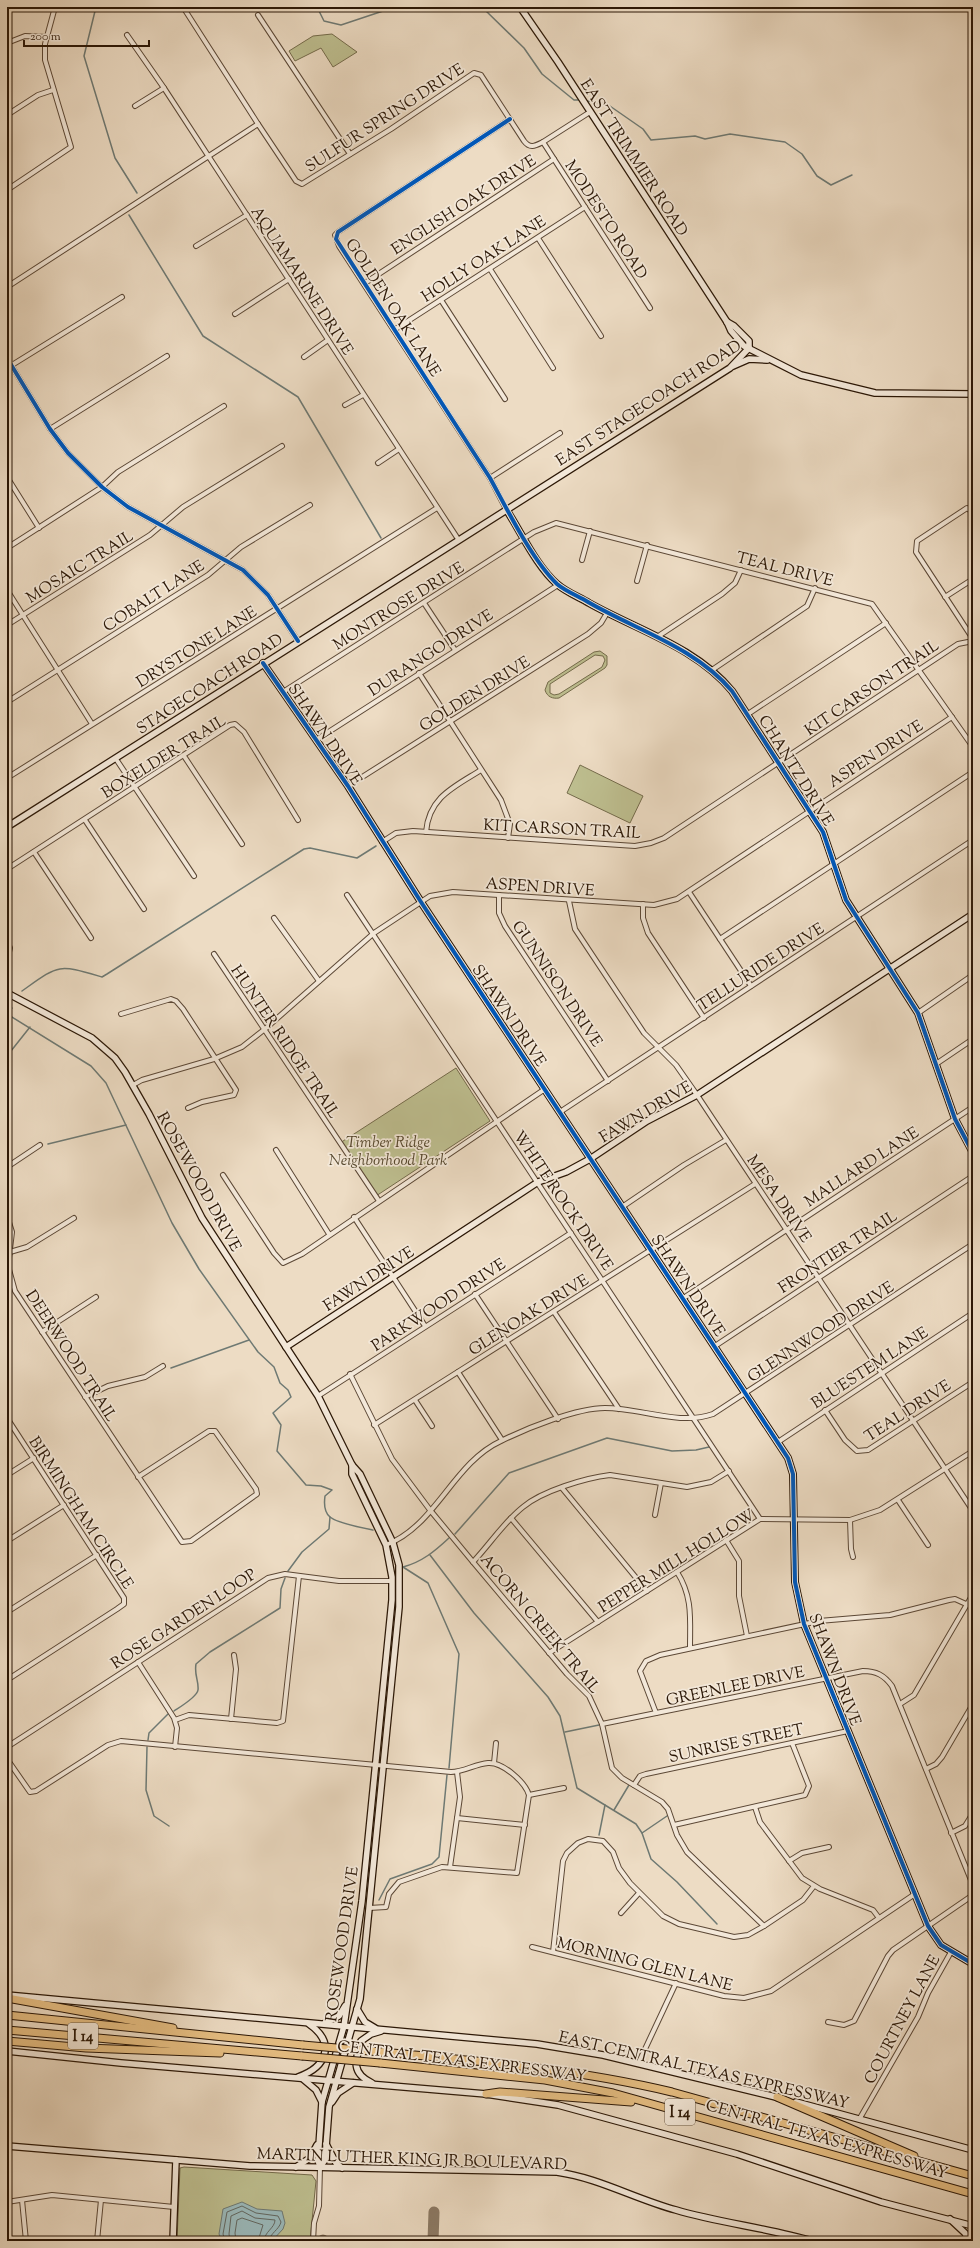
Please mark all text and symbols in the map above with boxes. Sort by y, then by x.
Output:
scale bar [24,22,149,48]
text: 200 m [30,28,61,46]
street label: SULFUR SPRING DRIVE [301,59,470,179]
street label: EAST TRIMMIER ROAD [573,75,692,242]
street label: ENGLISH OAK DRIVE [387,150,542,262]
street label: MODESTO ROAD [558,156,652,284]
street label: AQUAMARINE DRIVE [244,203,358,360]
street label: HOLLY OAK LANE [417,211,552,309]
street label: GOLDEN OAK LANE [338,235,446,382]
street label: EAST STAGECOACH ROAD [552,335,747,473]
street label: MOSAIC TRAIL [22,526,139,610]
street label: TEAL DRIVE [734,547,836,594]
street label: COBALT LANE [99,555,210,639]
street label: MONTROSE DRIVE [329,557,470,657]
street label: DRYSTONE LANE [133,602,262,694]
street label: DURANGO DRIVE [364,605,499,703]
street label: STAGECOACH ROAD [132,629,288,741]
street label: KIT CARSON TRAIL [801,635,944,743]
street label: GOLDEN DRIVE [415,652,535,738]
street label: SHAWN DRIVE [281,680,367,791]
street label: BOXELDER TRAIL [98,710,231,806]
street label: CHANTZ DRIVE [751,711,838,832]
street label: ASPEN DRIVE [824,716,929,794]
street label: KIT CARSON TRAIL [483,815,642,846]
street label: ASPEN DRIVE [485,873,595,904]
street label: GUNNISON DRIVE [505,917,607,1052]
street label: TELLURIDE DRIVE [693,918,830,1018]
street label: HUNTER RIDGE TRAIL [224,961,344,1124]
street label: SHAWN DRIVE [465,961,551,1072]
street label: FAWN DRIVE [596,1076,697,1150]
street label: ROSEWOOD DRIVE [150,1108,246,1257]
street label: MALLARD LANE [800,1122,925,1214]
street label: WHITE ROCK DRIVE [506,1127,618,1276]
park label: Timber Ridge Neighborhood Park [329,1132,447,1173]
street label: MESA DRIVE [740,1151,816,1248]
street label: FRONTIER TRAIL [774,1206,903,1300]
street label: SHAWN DRIVE [644,1231,730,1342]
street label: FAWN DRIVE [319,1242,420,1318]
street label: PARKWOOD DRIVE [368,1254,511,1358]
street label: GLENOAK DRIVE [465,1270,594,1362]
street label: GLENNWOOD DRIVE [744,1277,899,1389]
street label: DEERWOOD TRAIL [19,1286,121,1427]
street label: BLUESTEM LANE [807,1322,934,1416]
street label: TEAL DRIVE [861,1375,956,1449]
street label: BIRMINGHAM CIRCLE [22,1433,138,1594]
street label: PEPPER MILL HOLLOW [595,1504,760,1620]
street label: ACORN CREEK TRAIL [474,1550,605,1700]
street label: ROSE GARDEN LOOP [107,1564,262,1676]
street label: SHAWN DRIVE [802,1610,866,1730]
street label: GREENLEE DRIVE [664,1661,807,1713]
street label: SUNRISE STREET [667,1719,806,1770]
street label: ROSEWOOD DRIVE [321,1865,366,2023]
street label: MORNING GLEN LANE [554,1932,735,1999]
street label: COURTNEY LANE [859,1951,947,2089]
road number: I 14 [68,2023,98,2049]
street label: EAST CENTRAL TEXAS EXPRESSWAY [556,2027,852,2116]
street label: CENTRAL TEXAS EXPRESSWAY [336,2036,588,2089]
street label: CENTRAL TEXAS EXPRESSWAY [702,2095,951,2186]
road number: I 14 [665,2099,695,2125]
street label: MARTIN LUTHER KING JR BOULEVARD [256,2144,568,2177]

